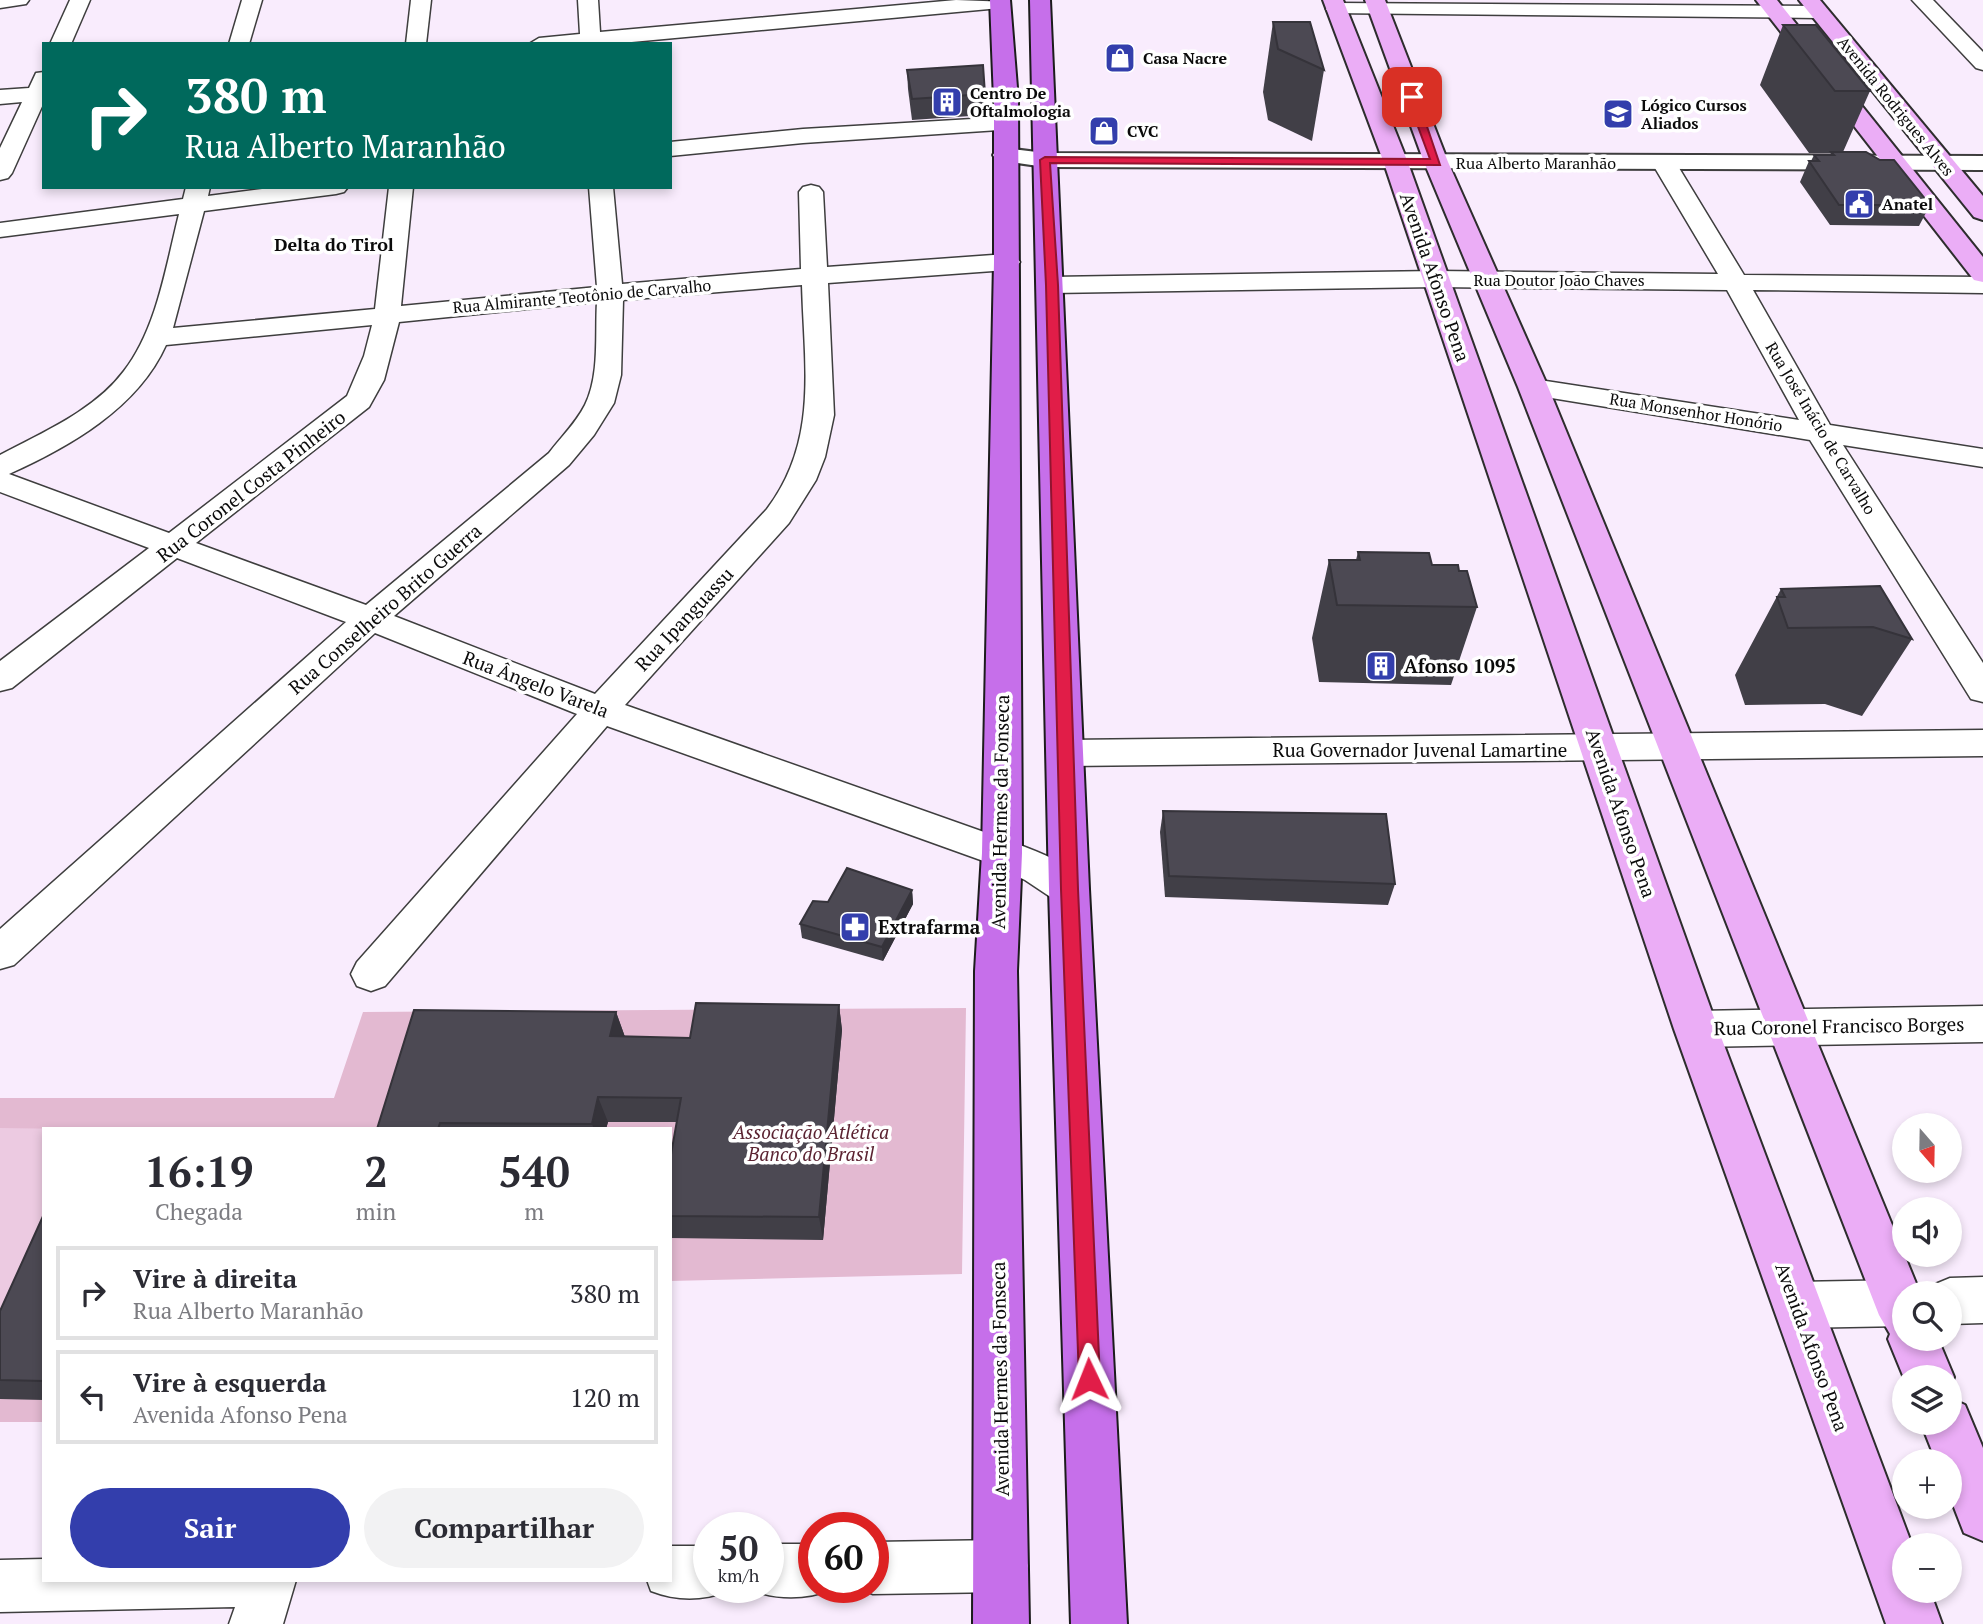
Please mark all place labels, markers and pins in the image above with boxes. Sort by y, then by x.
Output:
shop icon: Casa Nacre [1103,41,1137,75]
place label: Casa Nacre [1143,47,1227,69]
pin [1382,67,1442,127]
place label: Centro De Oftalmologia [970,82,1071,122]
building icon: Centro De Oftalmologia [930,85,964,119]
place label: Lógico Cursos Aliados [1641,94,1747,134]
school or university icon: Lógico Cursos Aliados [1601,97,1635,131]
shop icon: CVC [1087,114,1121,148]
place label: CVC [1127,120,1158,142]
public building icon: Anatel [1842,187,1876,221]
place label: Anatel [1882,193,1933,215]
building icon: Afonso 1095 [1364,649,1398,683]
place label: Afonso 1095 [1404,653,1516,678]
pharmacy icon: Extrafarma [838,910,872,944]
place label: Extrafarma [878,914,981,939]

